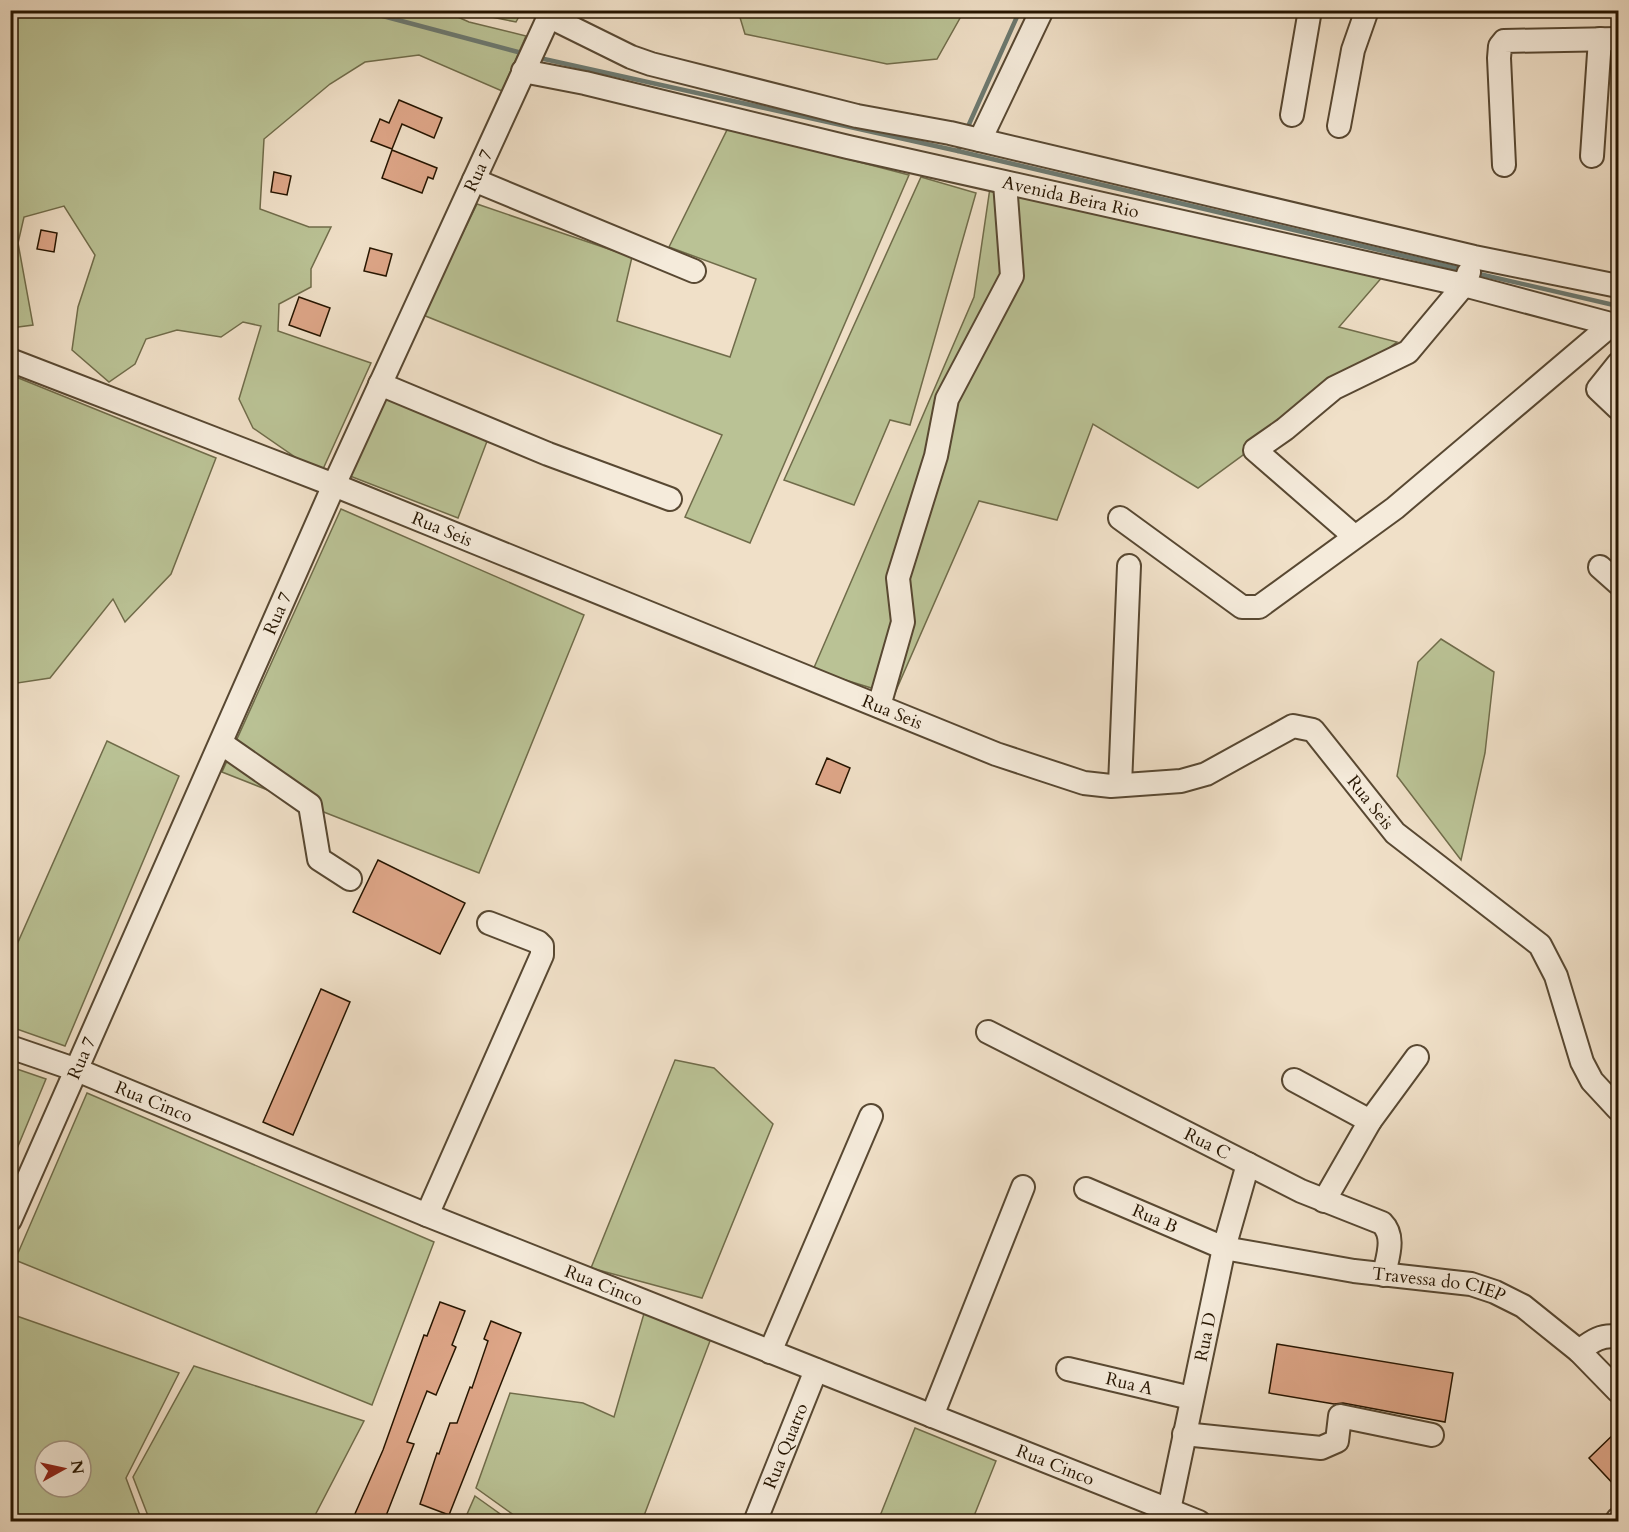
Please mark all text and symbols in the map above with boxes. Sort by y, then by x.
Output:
street label: Rua 7 [458,145,499,196]
street label: Avenida Beira Rio [1000,169,1142,224]
street label: Rua Seis [408,505,476,552]
street label: Rua 7 [257,588,298,639]
street label: Rua Seis [858,688,926,735]
street label: Rua Seis [1341,770,1400,835]
street label: Rua 7 [61,1033,102,1083]
street label: Rua Cinco [111,1075,197,1129]
street label: Rua C [1180,1121,1235,1166]
street label: Rua B [1128,1198,1182,1239]
street label: Rua Cinco [561,1259,647,1312]
street label: Travessa do CIEP [1371,1261,1510,1308]
street label: Rua D [1188,1310,1223,1364]
street label: Rua A [1103,1366,1156,1401]
street label: Rua Quatro [757,1399,814,1492]
street label: Rua Cinco [1013,1438,1098,1492]
north arrow [33,1439,93,1499]
text: N [65,1459,89,1476]

